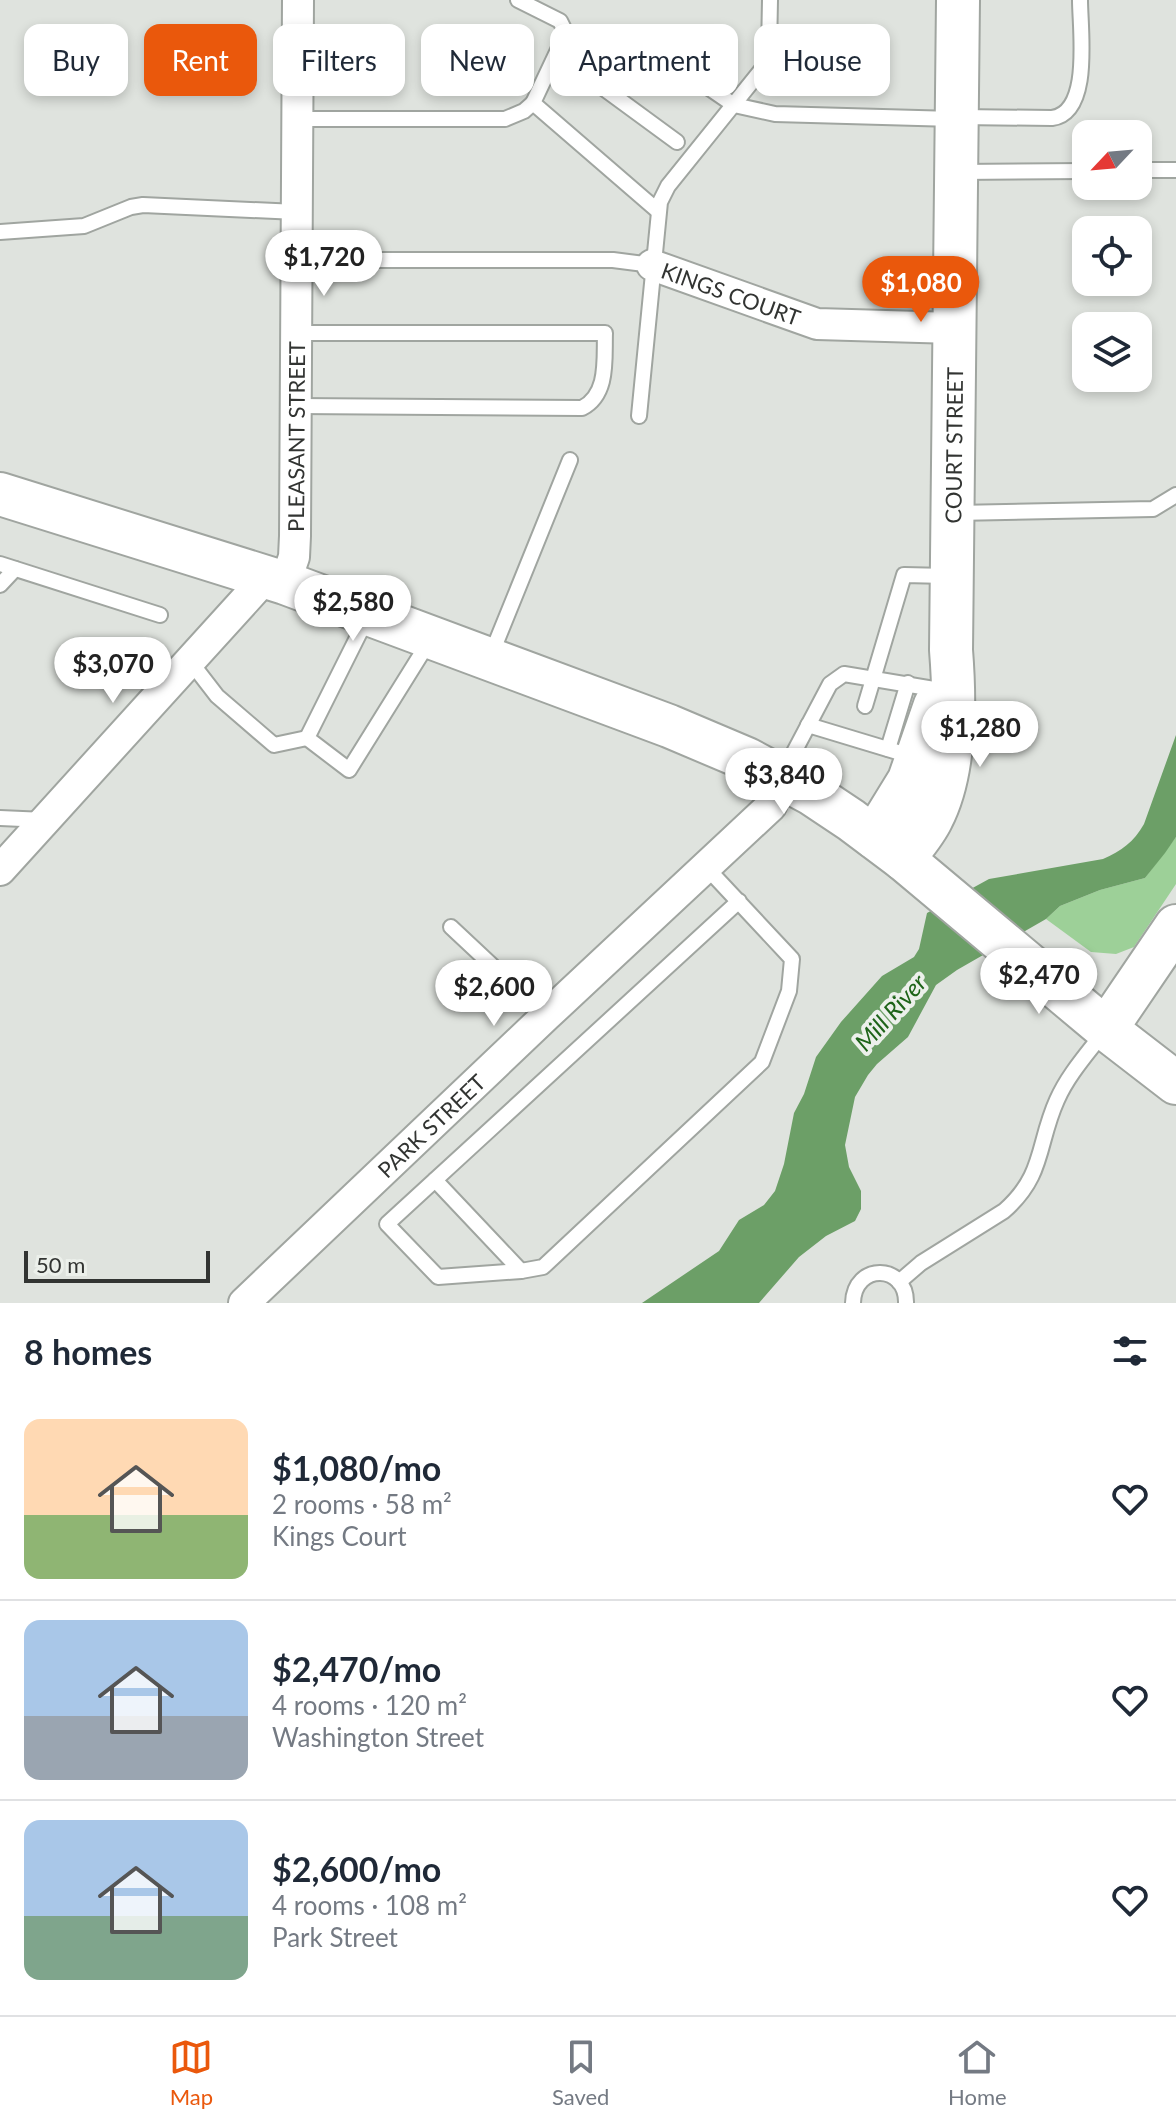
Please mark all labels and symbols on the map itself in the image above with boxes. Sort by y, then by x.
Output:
north arrow [1072,120,1152,200]
pin: $1,720 [259,230,389,298]
street label: KINGS COURT [658,256,804,331]
pin: $1,080 [856,256,986,324]
street label: PLEASANT STREET [282,341,310,532]
street label: COURT STREET [939,367,968,524]
pin: $2,580 [288,575,418,643]
pin: $3,070 [48,637,178,705]
pin: $1,280 [915,701,1045,769]
pin: $3,840 [719,748,849,816]
pin: $2,470 [974,948,1104,1016]
pin: $2,600 [429,960,559,1028]
water label: Mill River [848,967,932,1056]
street label: PARK STREET [372,1068,490,1183]
scale bar [24,1247,210,1283]

